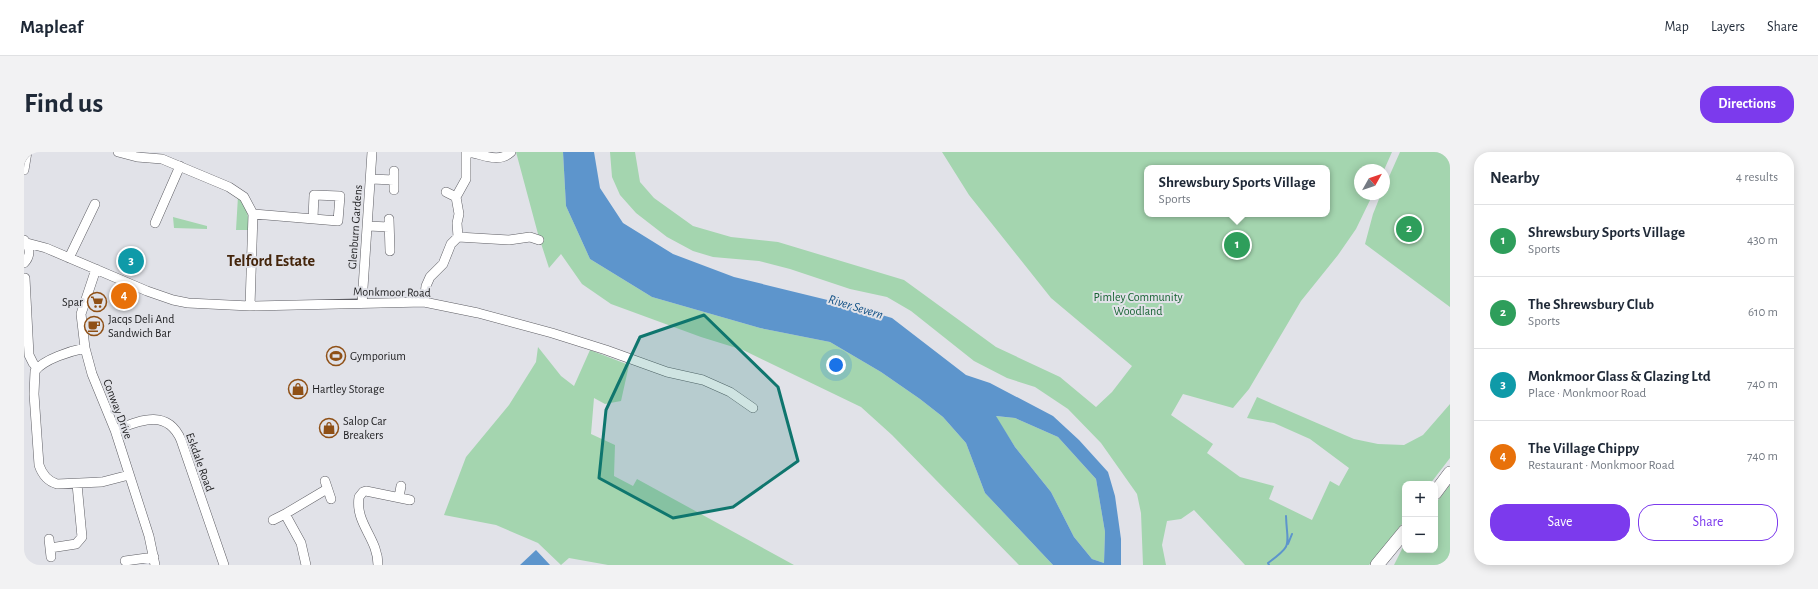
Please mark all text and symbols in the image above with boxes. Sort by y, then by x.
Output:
text: Mapleaf [20,18,83,37]
text: Map [1664,20,1689,34]
text: Layers [1711,20,1745,34]
text: Share [1767,20,1798,34]
button: Directions [1700,86,1794,123]
text: Find us [24,90,103,118]
north arrow [1354,164,1390,200]
popup [1144,165,1330,217]
text: Nearby [1490,169,1540,186]
text: 4 results [1736,171,1778,184]
text: Shrewsbury Sports Village [1159,175,1315,190]
street label: Glenburn Gardens [346,184,364,270]
text: Sports [1159,193,1191,206]
pin: 2 [1396,214,1422,244]
text: Shrewsbury Sports Village [1528,225,1685,240]
pin: 1 [1224,230,1250,260]
text: 1 [1501,234,1505,247]
text: 430 m [1747,234,1778,247]
text: Sports [1528,243,1560,256]
pin: 3 [118,246,144,276]
district label: Telford Estate [227,253,316,269]
pin: 4 [111,281,137,311]
street label: Monkmoor Road [353,285,431,299]
supermarket icon: Spar [86,291,108,313]
park label: Pimley Community Woodland [1093,291,1183,317]
water label: River Severn [827,293,885,322]
place label: Spar [62,296,83,308]
text: The Shrewsbury Club [1528,297,1654,312]
text: 2 [1500,306,1506,319]
text: 610 m [1748,306,1778,319]
place label: Jacqs Deli And Sandwich Bar [108,313,175,339]
cafe icon: Jacqs Deli And Sandwich Bar [83,315,105,337]
text: Sports [1528,315,1560,328]
sports icon: Gymporium [325,345,347,367]
place label: Gymporium [350,350,406,363]
your location [826,355,846,375]
text: Monkmoor Glass & Glazing Ltd [1528,369,1711,384]
street label: Conway Drive [100,377,135,441]
shop icon: Hartley Storage [287,378,309,400]
text: 3 [1500,378,1506,391]
text: 740 m [1747,378,1778,391]
place label: Hartley Storage [312,383,384,396]
text: Place · Monkmoor Road [1528,387,1646,400]
place label: Salop Car Breakers [343,415,387,441]
shop icon: Salop Car Breakers [318,417,340,439]
street label: Eskdale Road [184,431,216,493]
text: The Village Chippy [1528,441,1639,456]
text: 4 [1500,450,1506,463]
text: 740 m [1747,450,1778,463]
text: Restaurant · Monkmoor Road [1528,459,1674,472]
map controls [1402,481,1438,553]
button: + [1402,481,1438,517]
button: Save [1490,504,1630,541]
button: Share [1638,504,1778,541]
button: − [1402,517,1438,553]

